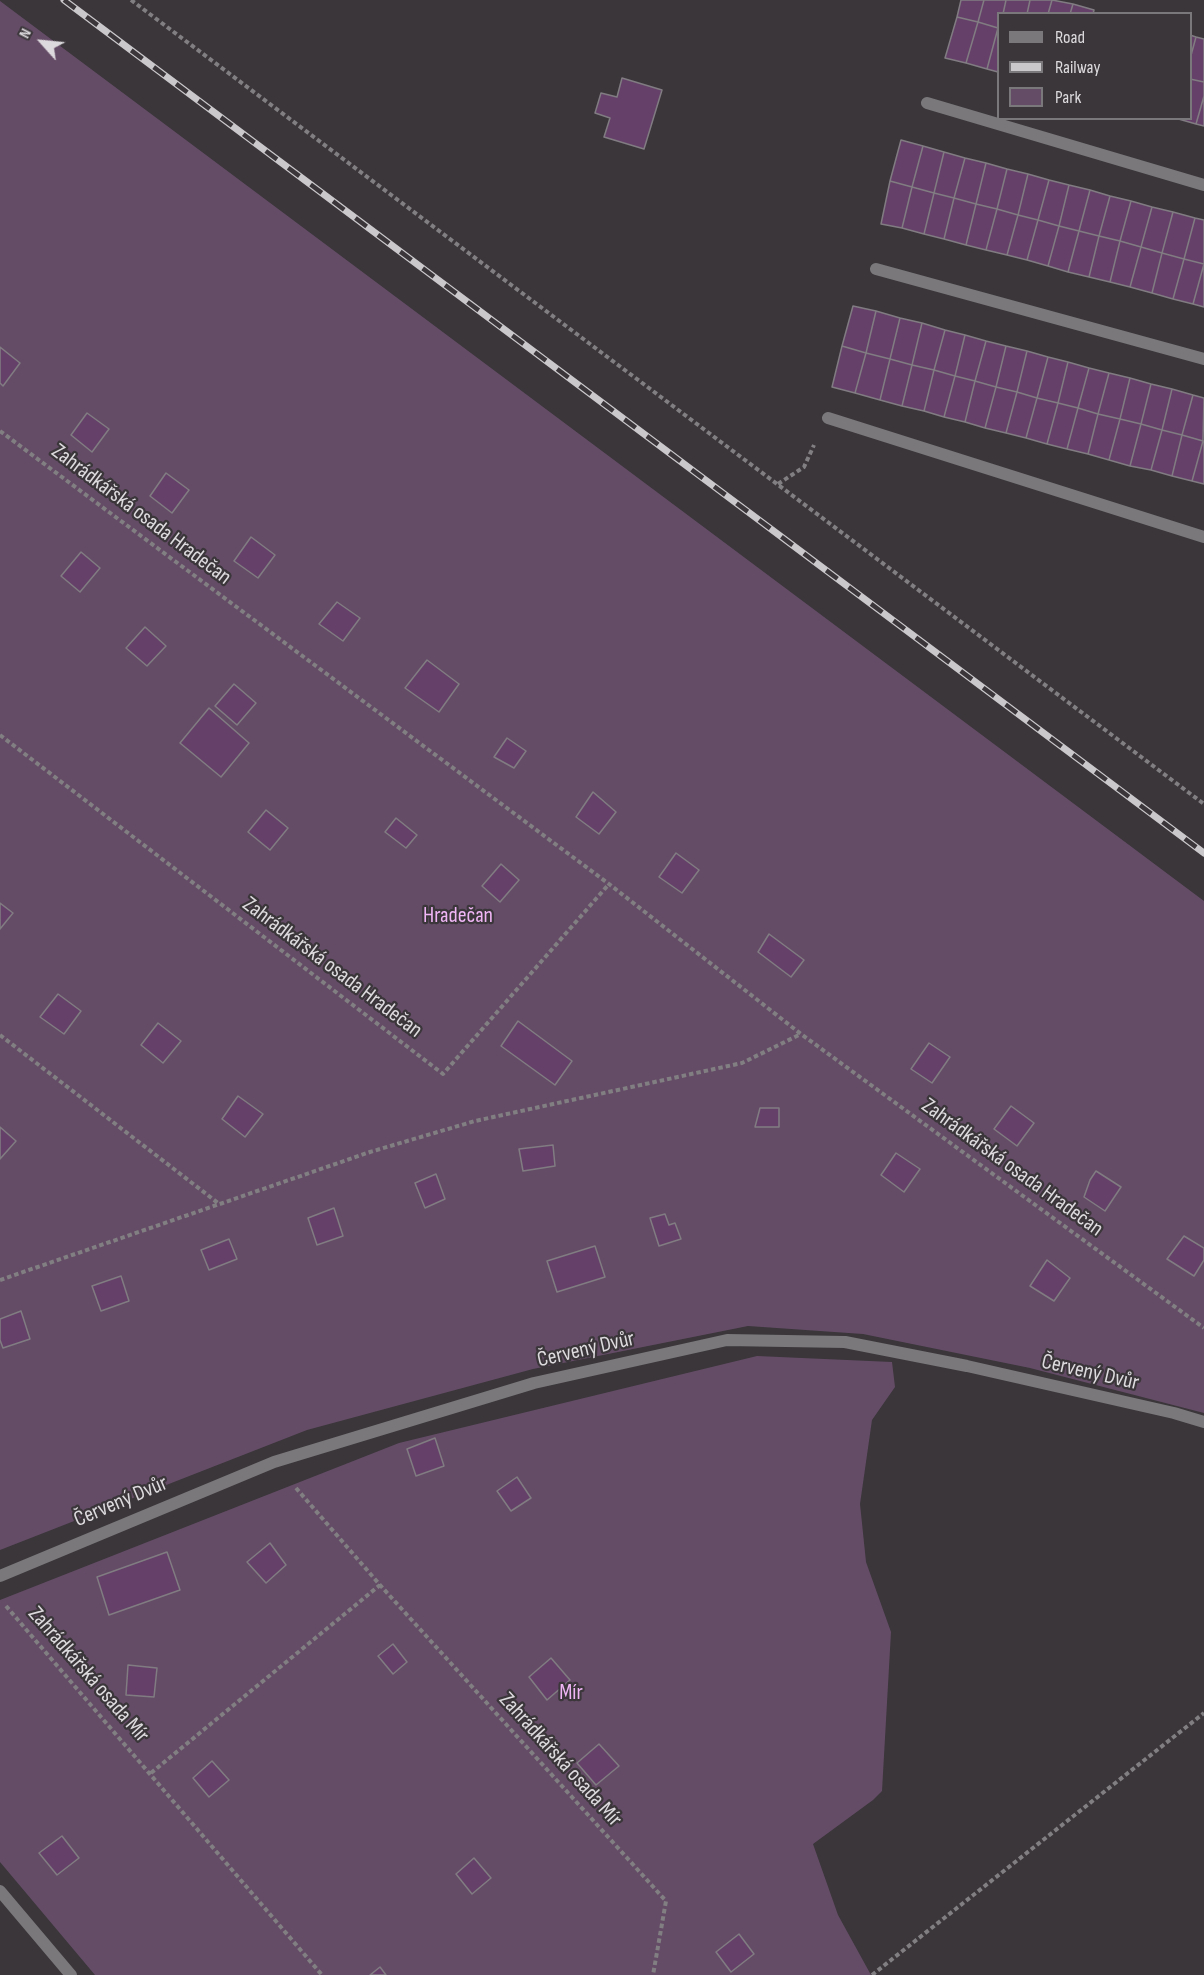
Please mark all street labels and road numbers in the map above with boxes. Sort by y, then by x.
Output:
street label: Zahrádkářská osada Hradečan [46,439,236,591]
street label: Zahrádkářská osada Hradečan [237,892,427,1044]
street label: Zahrádkářská osada Hradečan [916,1093,1108,1243]
street label: Červený Dvůr [535,1326,637,1374]
street label: Červený Dvůr [1039,1349,1141,1397]
street label: Červený Dvůr [70,1470,172,1534]
street label: Zahrádkářská osada Mír [22,1602,154,1748]
street label: Zahrádkářská osada Mír [493,1687,627,1833]

